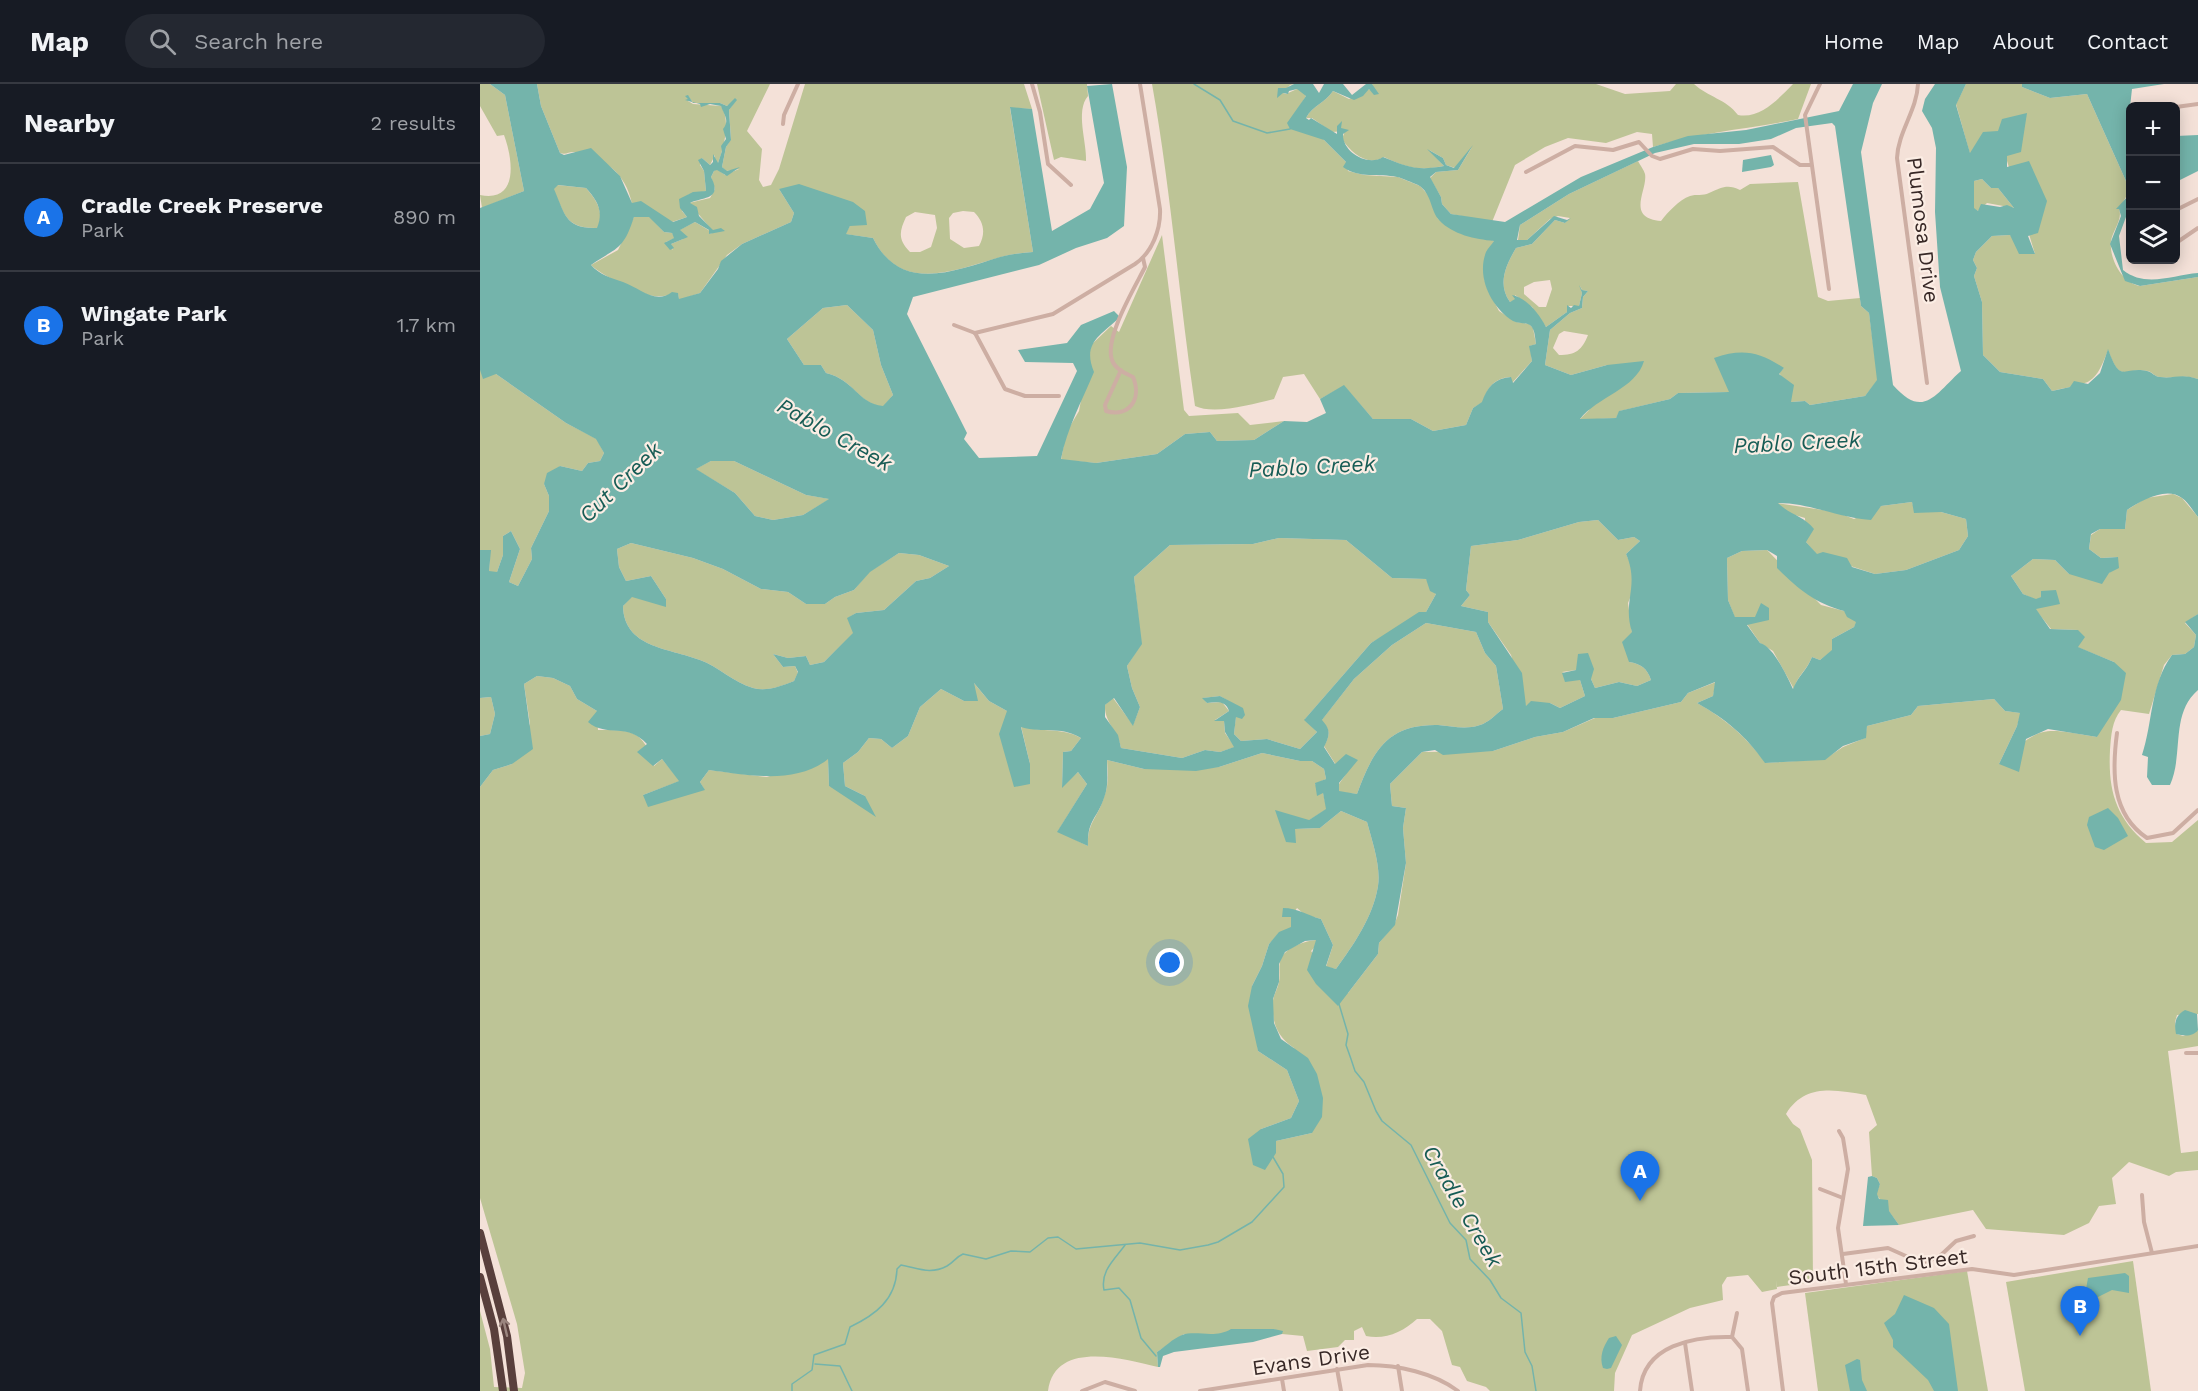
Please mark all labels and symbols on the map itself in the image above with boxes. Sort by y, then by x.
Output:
street label: Plumosa Drive [1902,156,1945,304]
water label: Pablo Creek [773,393,897,477]
water label: Pablo Creek [1733,427,1862,458]
water label: Cut Creek [574,436,667,528]
water label: Pablo Creek [1248,451,1377,482]
your location [1155,948,1184,977]
water label: Cradle Creek [1418,1141,1508,1273]
pin: A [1620,1152,1660,1201]
street label: South 15th Street [1787,1243,1969,1290]
pin: B [2060,1286,2100,1336]
one-way arrow [499,1318,511,1337]
street label: Evans Drive [1250,1339,1371,1380]

